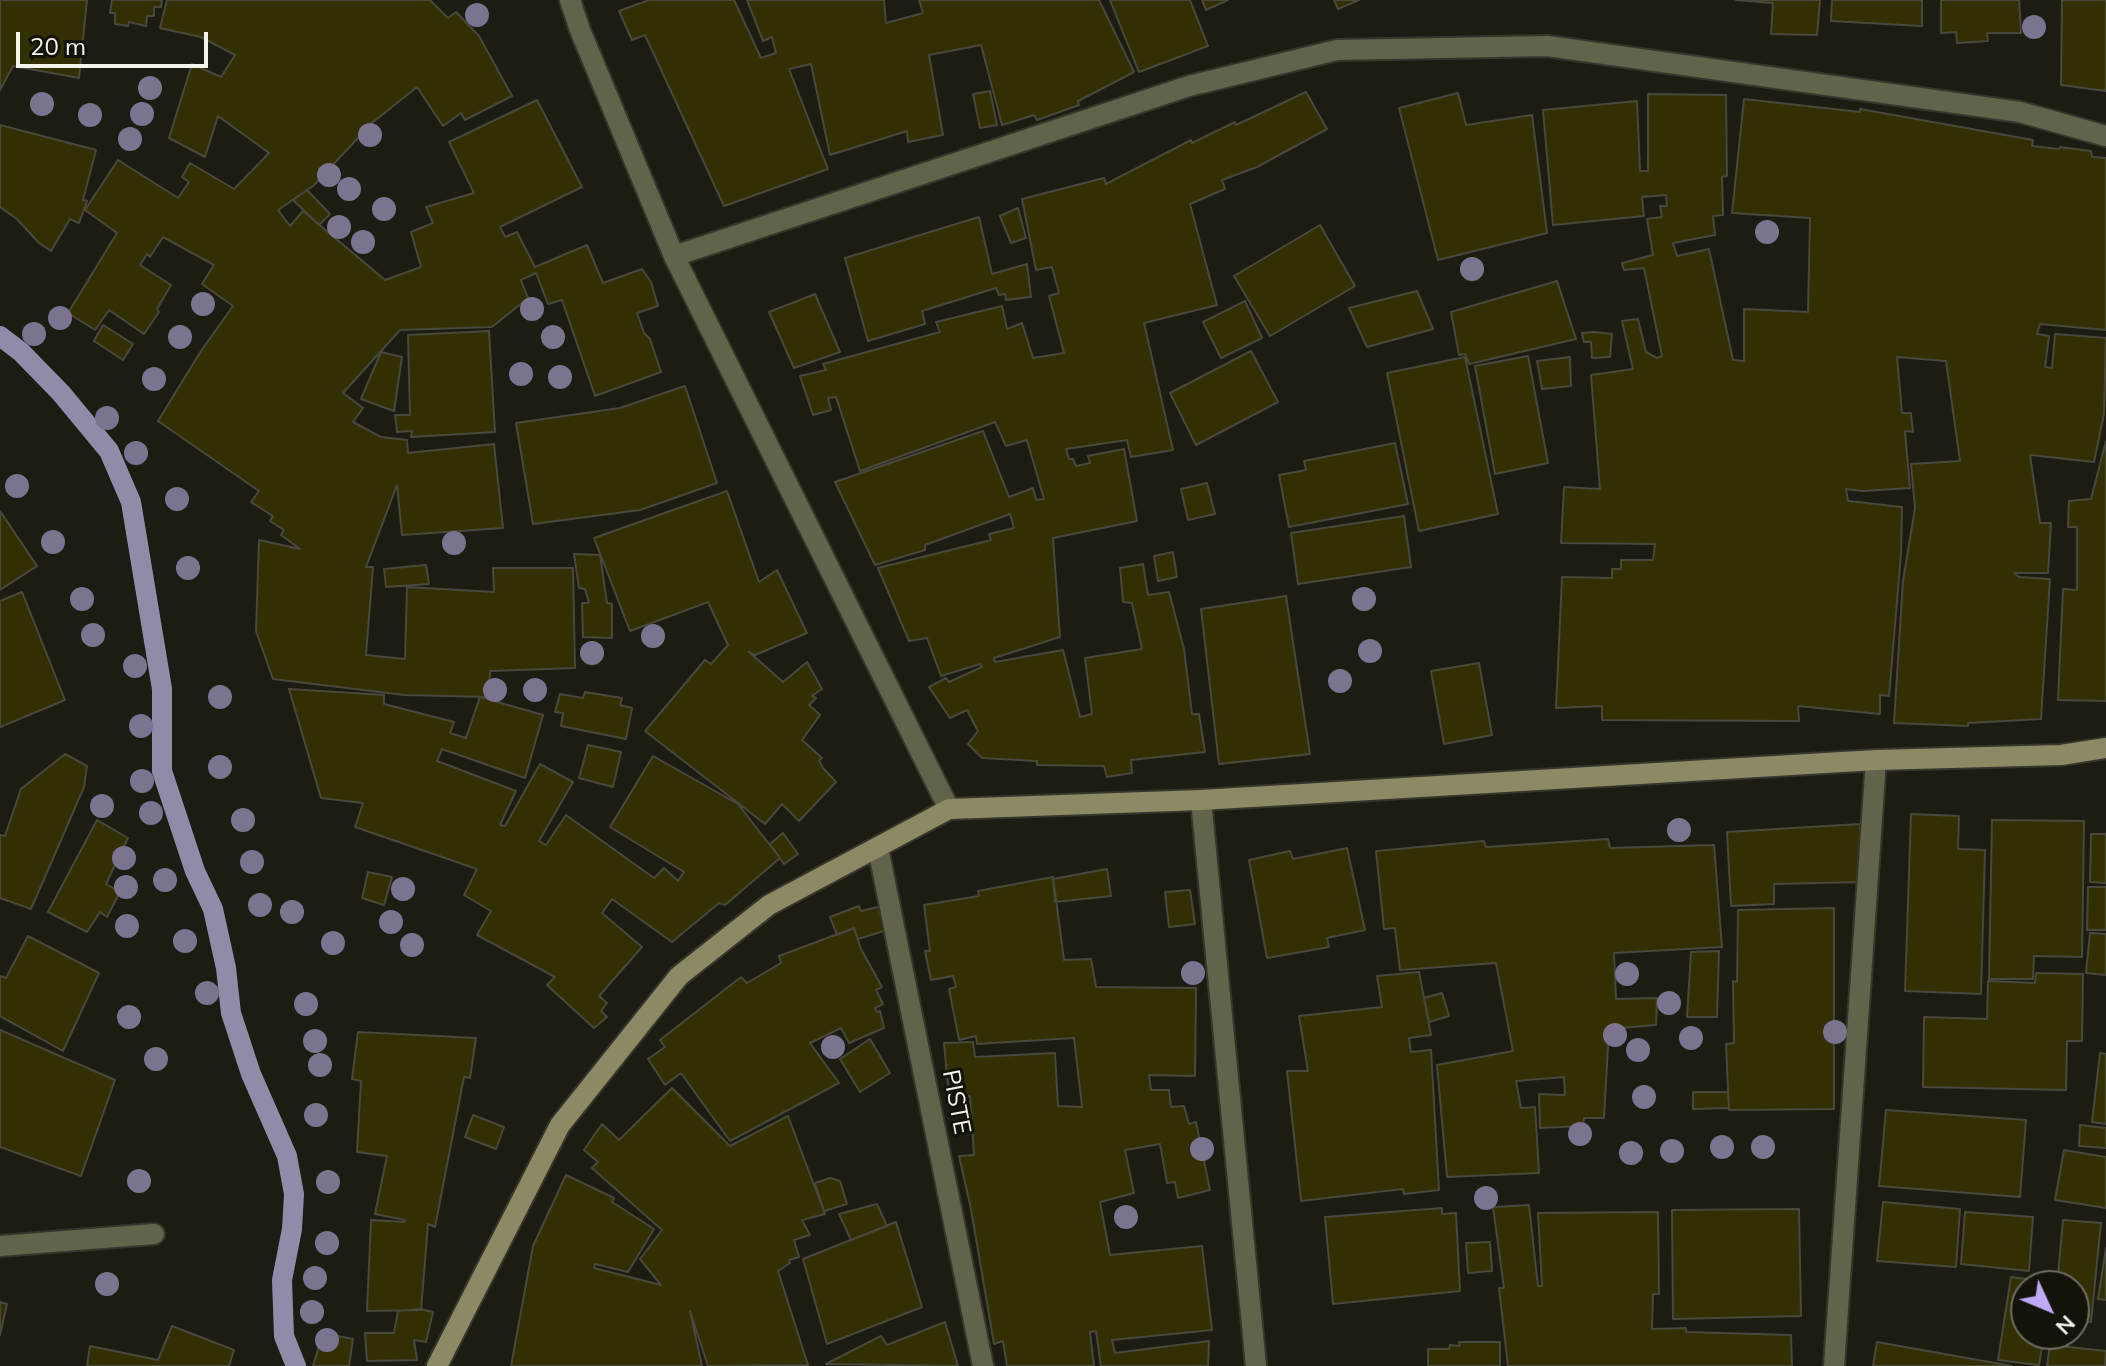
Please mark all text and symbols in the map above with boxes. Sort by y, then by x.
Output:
scale bar [20,16,212,66]
text: 20 m [30,31,86,61]
street label: PISTE [936,1067,976,1137]
north arrow [2010,1270,2090,1350]
text: N [2050,1310,2082,1341]

